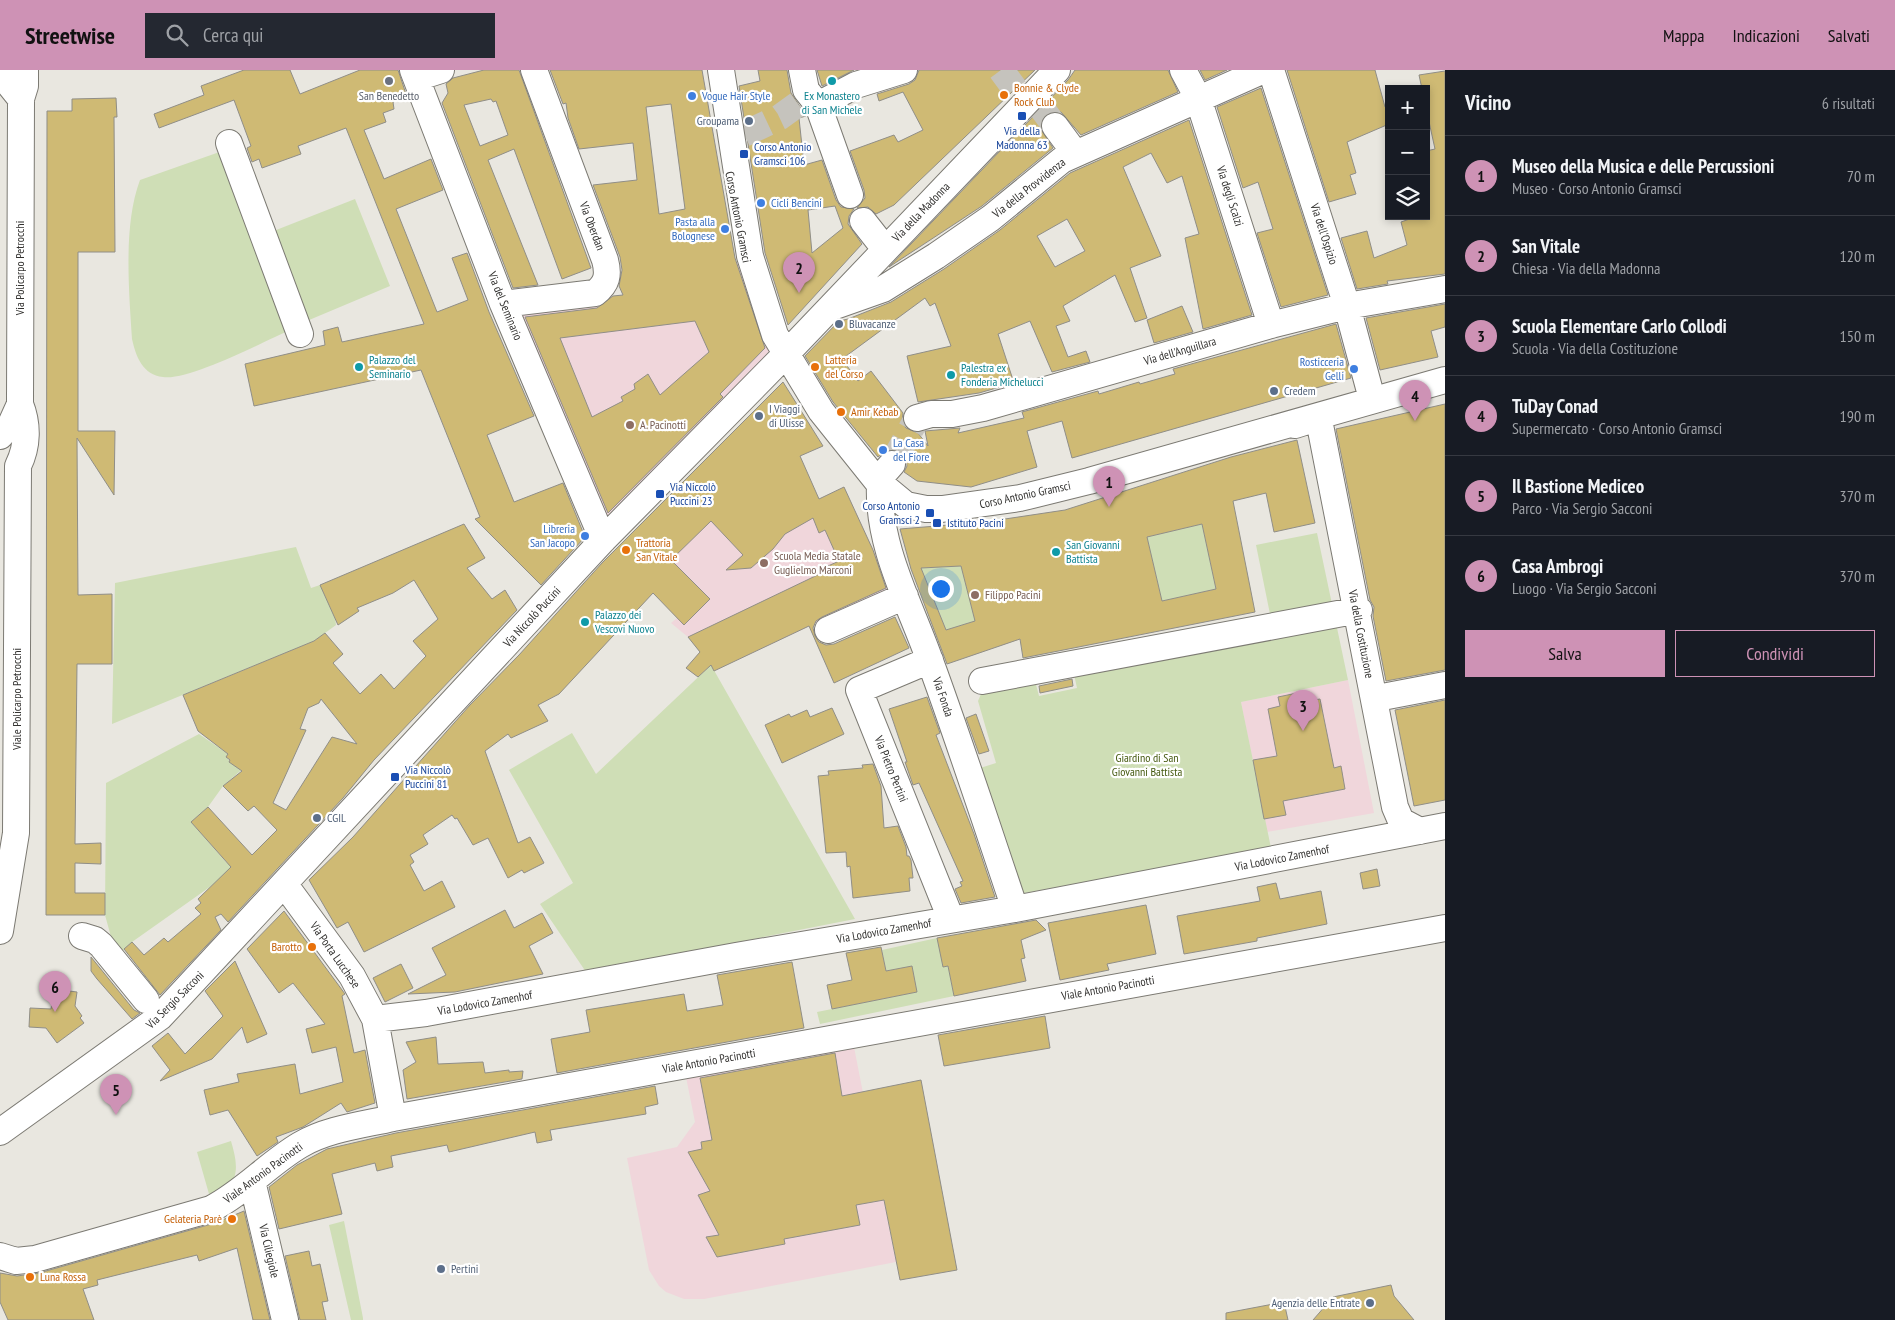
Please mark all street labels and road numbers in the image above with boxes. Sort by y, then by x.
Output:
street label: Via della Provvidenza [988,154,1068,221]
street label: Via degli Scalzi [1213,163,1247,228]
street label: Corso Antonio Gramsci [722,170,755,264]
street label: Via della Madonna [888,179,953,245]
street label: Via Oberdan [576,198,609,252]
street label: Via dell'Ospizio [1307,200,1341,266]
street label: Via Policarpo Petrocchi [12,221,27,316]
street label: Via del Seminario [485,268,526,342]
street label: Via dell'Anguillara [1141,333,1218,368]
street label: Corso Antonio Gramsci [978,478,1072,511]
street label: Via Niccolò Puccini [499,583,564,651]
street label: Via della Costituzione [1345,587,1377,679]
street label: Viale Policarpo Petrocchi [9,648,24,751]
street label: Via Fonda [929,674,957,719]
street label: Via Pietro Pertini [871,733,912,804]
street label: Via Lodovico Zamenhof [1233,841,1331,874]
street label: Via Lodovico Zamenhof [835,915,933,946]
street label: Via Porta Lucchese [306,918,364,991]
street label: Via Sergio Sacconi [142,968,207,1032]
street label: Viale Antonio Pacinotti [1059,972,1156,1003]
street label: Via Lodovico Zamenhof [436,987,534,1018]
street label: Viale Antonio Pacinotti [660,1045,757,1076]
street label: Viale Antonio Pacinotti [219,1139,305,1207]
street label: Via Ciliegiole [256,1222,283,1279]

